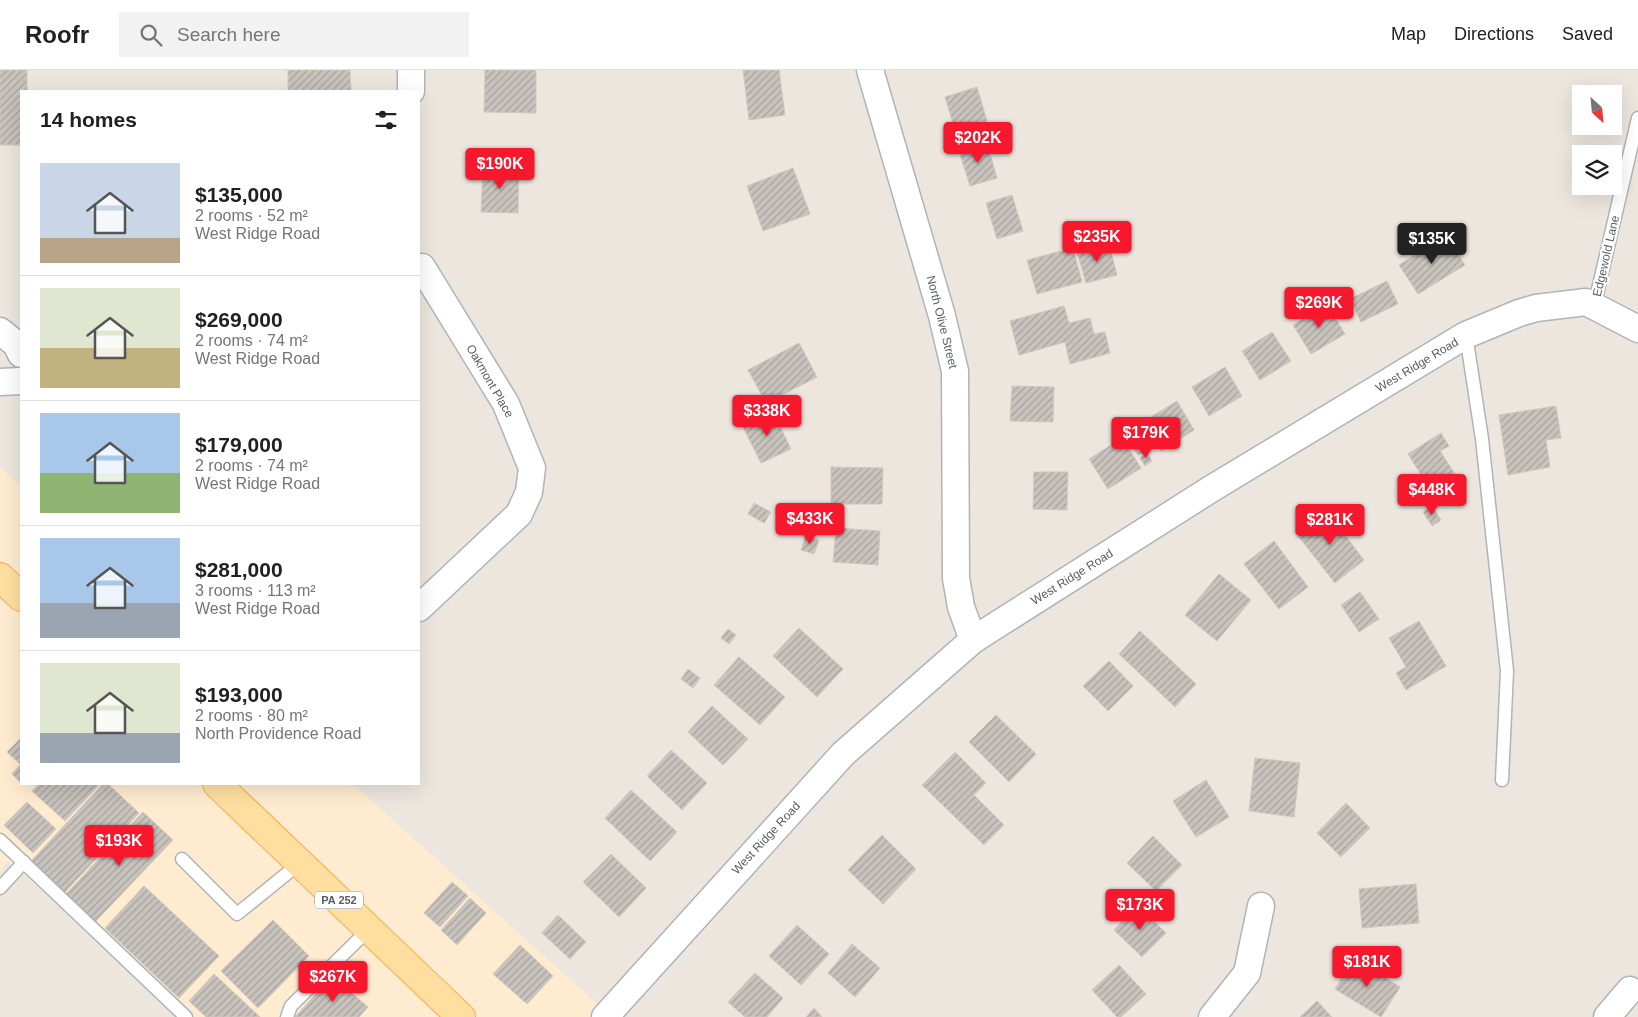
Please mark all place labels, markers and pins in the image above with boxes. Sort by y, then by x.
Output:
pin: $202K [943,122,1013,164]
pin: $190K [465,148,535,190]
pin: $235K [1062,220,1132,263]
pin: $135K [1397,222,1467,265]
pin: $269K [1284,286,1354,329]
pin: $338K [732,394,802,437]
pin: $179K [1111,416,1181,459]
pin: $448K [1397,474,1467,516]
pin: $433K [775,502,845,545]
pin: $281K [1295,504,1365,546]
pin: $193K [84,824,154,867]
pin: $173K [1105,888,1175,931]
pin: $181K [1332,946,1402,988]
pin: $267K [298,960,368,1003]

